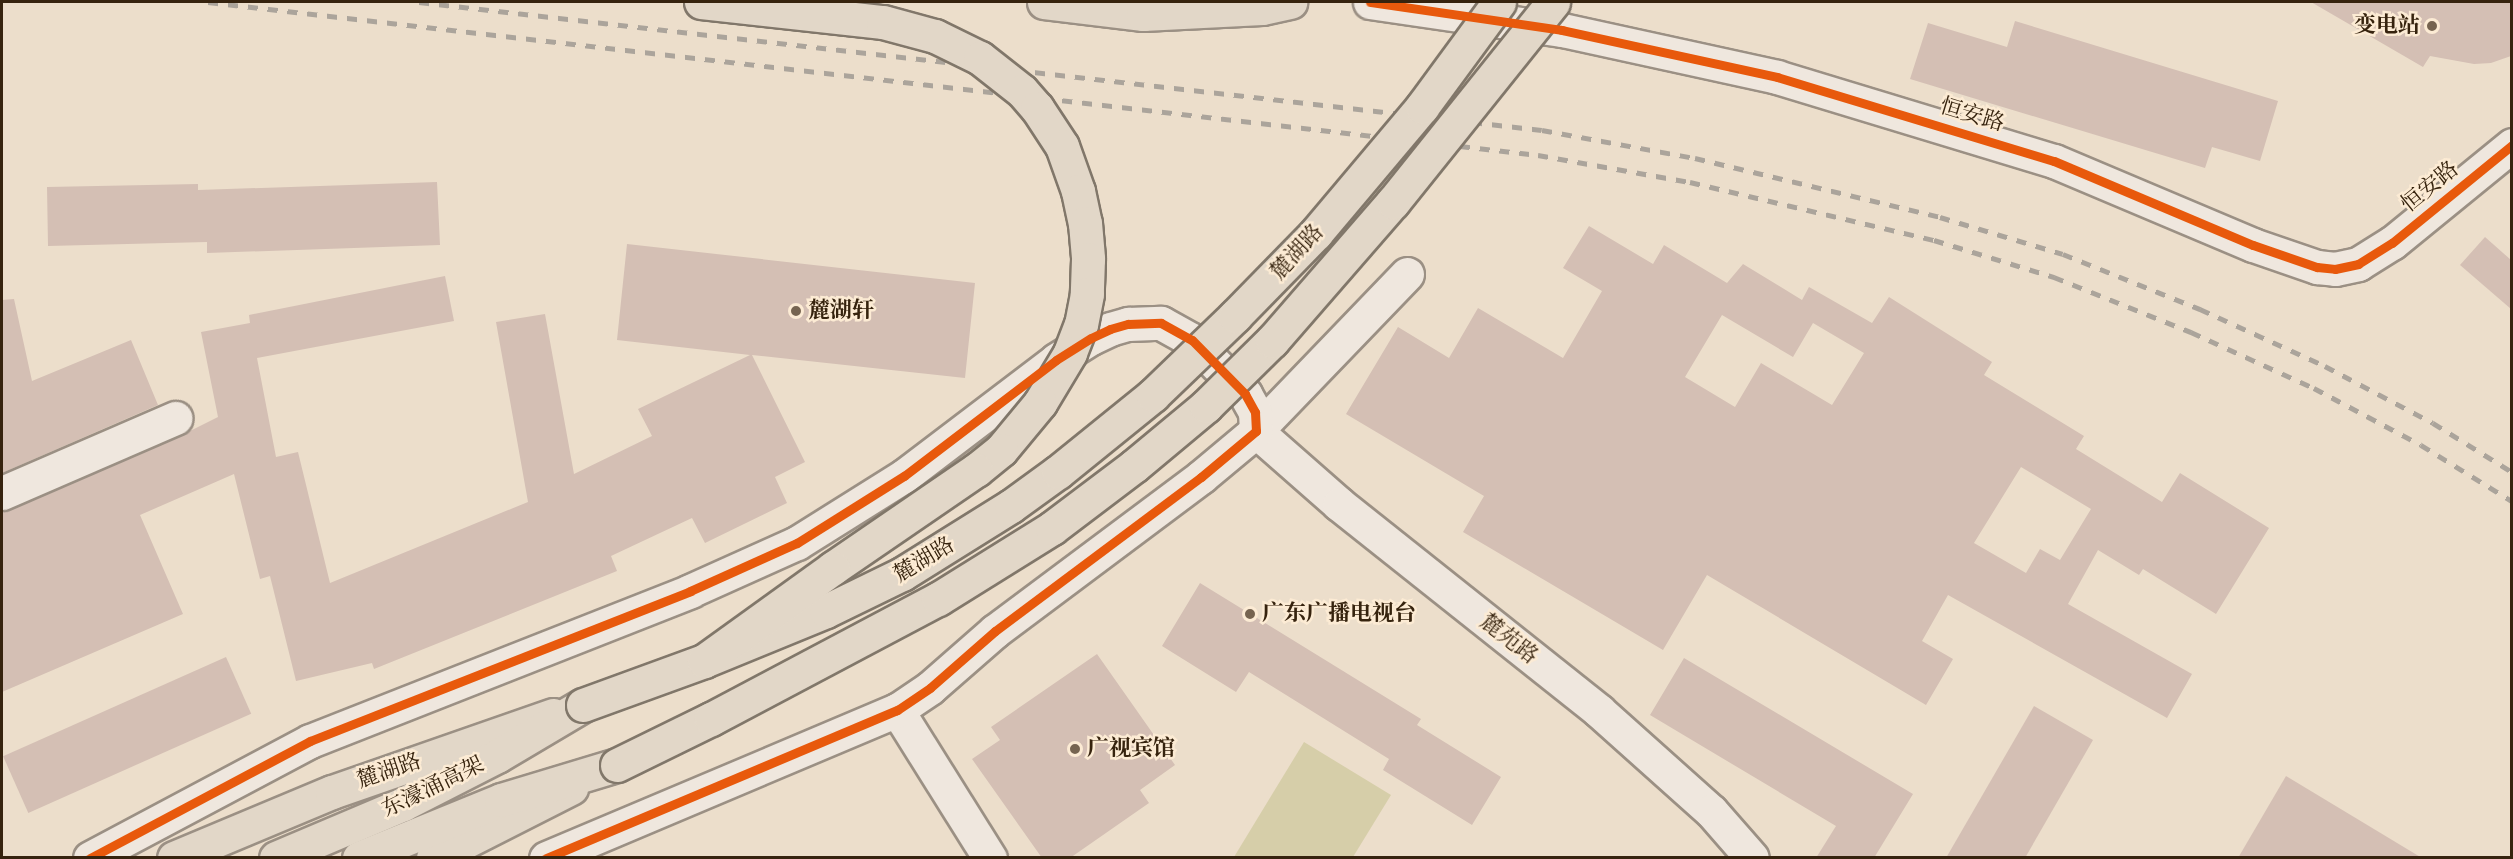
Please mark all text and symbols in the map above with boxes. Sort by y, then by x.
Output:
place label: 变电站 [2354,13,2420,39]
marker: 变电站 [2425,19,2439,33]
street label: 恒安路 [1937,93,2007,137]
street label: 恒安路 [2396,156,2464,218]
street label: 麓湖路 [1265,219,1329,285]
place label: 麓湖轩 [808,298,874,324]
marker: 麓湖轩 [789,304,803,318]
street label: 麓湖路 [889,532,959,588]
place label: 广东广播电视台 [1262,601,1416,627]
marker: 广东广播电视台 [1243,607,1257,621]
street label: 麓苑路 [1475,608,1543,670]
place label: 广视宾馆 [1087,736,1175,762]
marker: 广视宾馆 [1068,742,1082,756]
street label: 麓湖路 [354,748,424,794]
street label: 东濠涌高架 [378,751,488,823]

